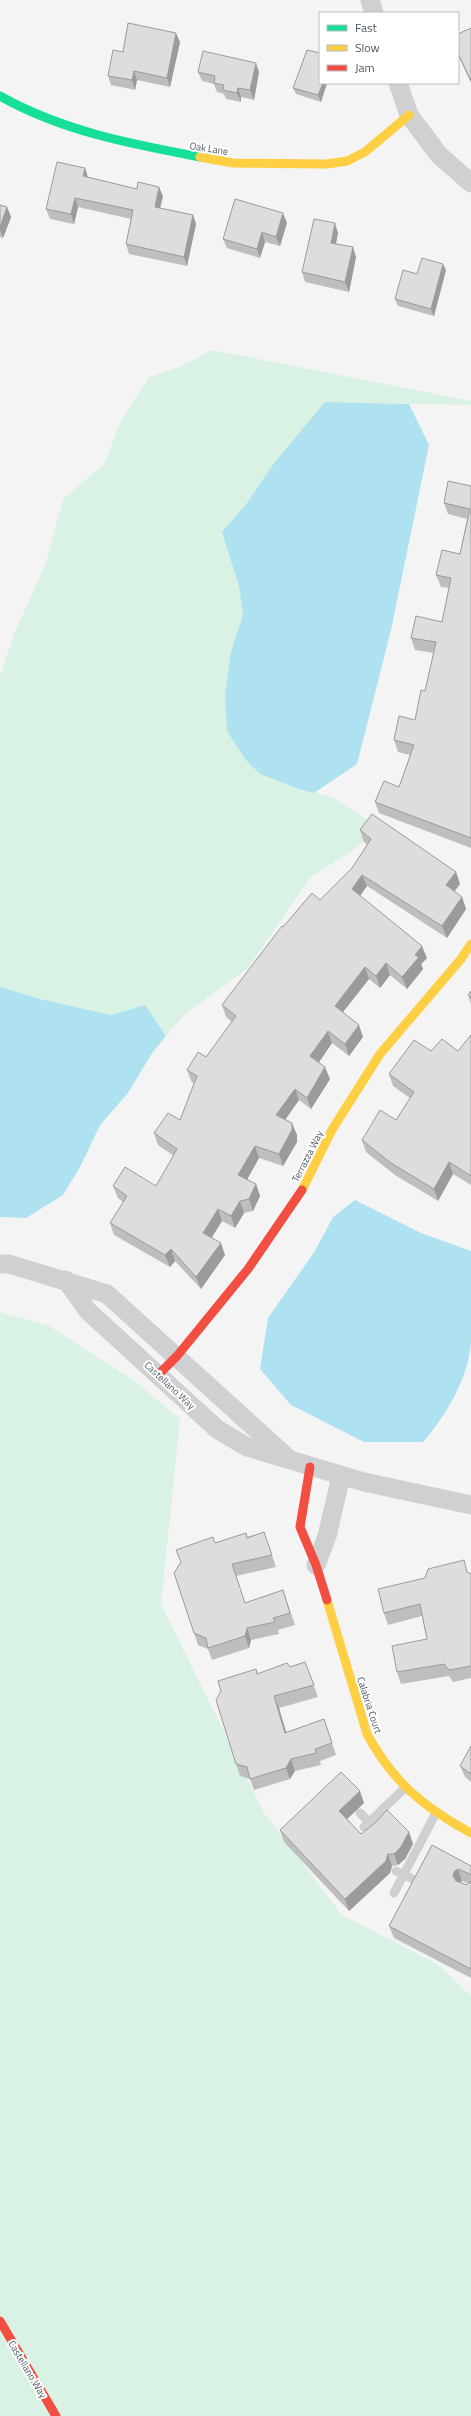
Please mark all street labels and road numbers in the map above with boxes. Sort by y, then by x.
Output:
street label: Oak Lane [189,138,229,159]
street label: Terrazza Way [288,1128,327,1185]
street label: Castellano Way [141,1358,199,1413]
street label: Calabria Court [353,1675,386,1736]
street label: Castellano Way [4,2338,51,2401]

